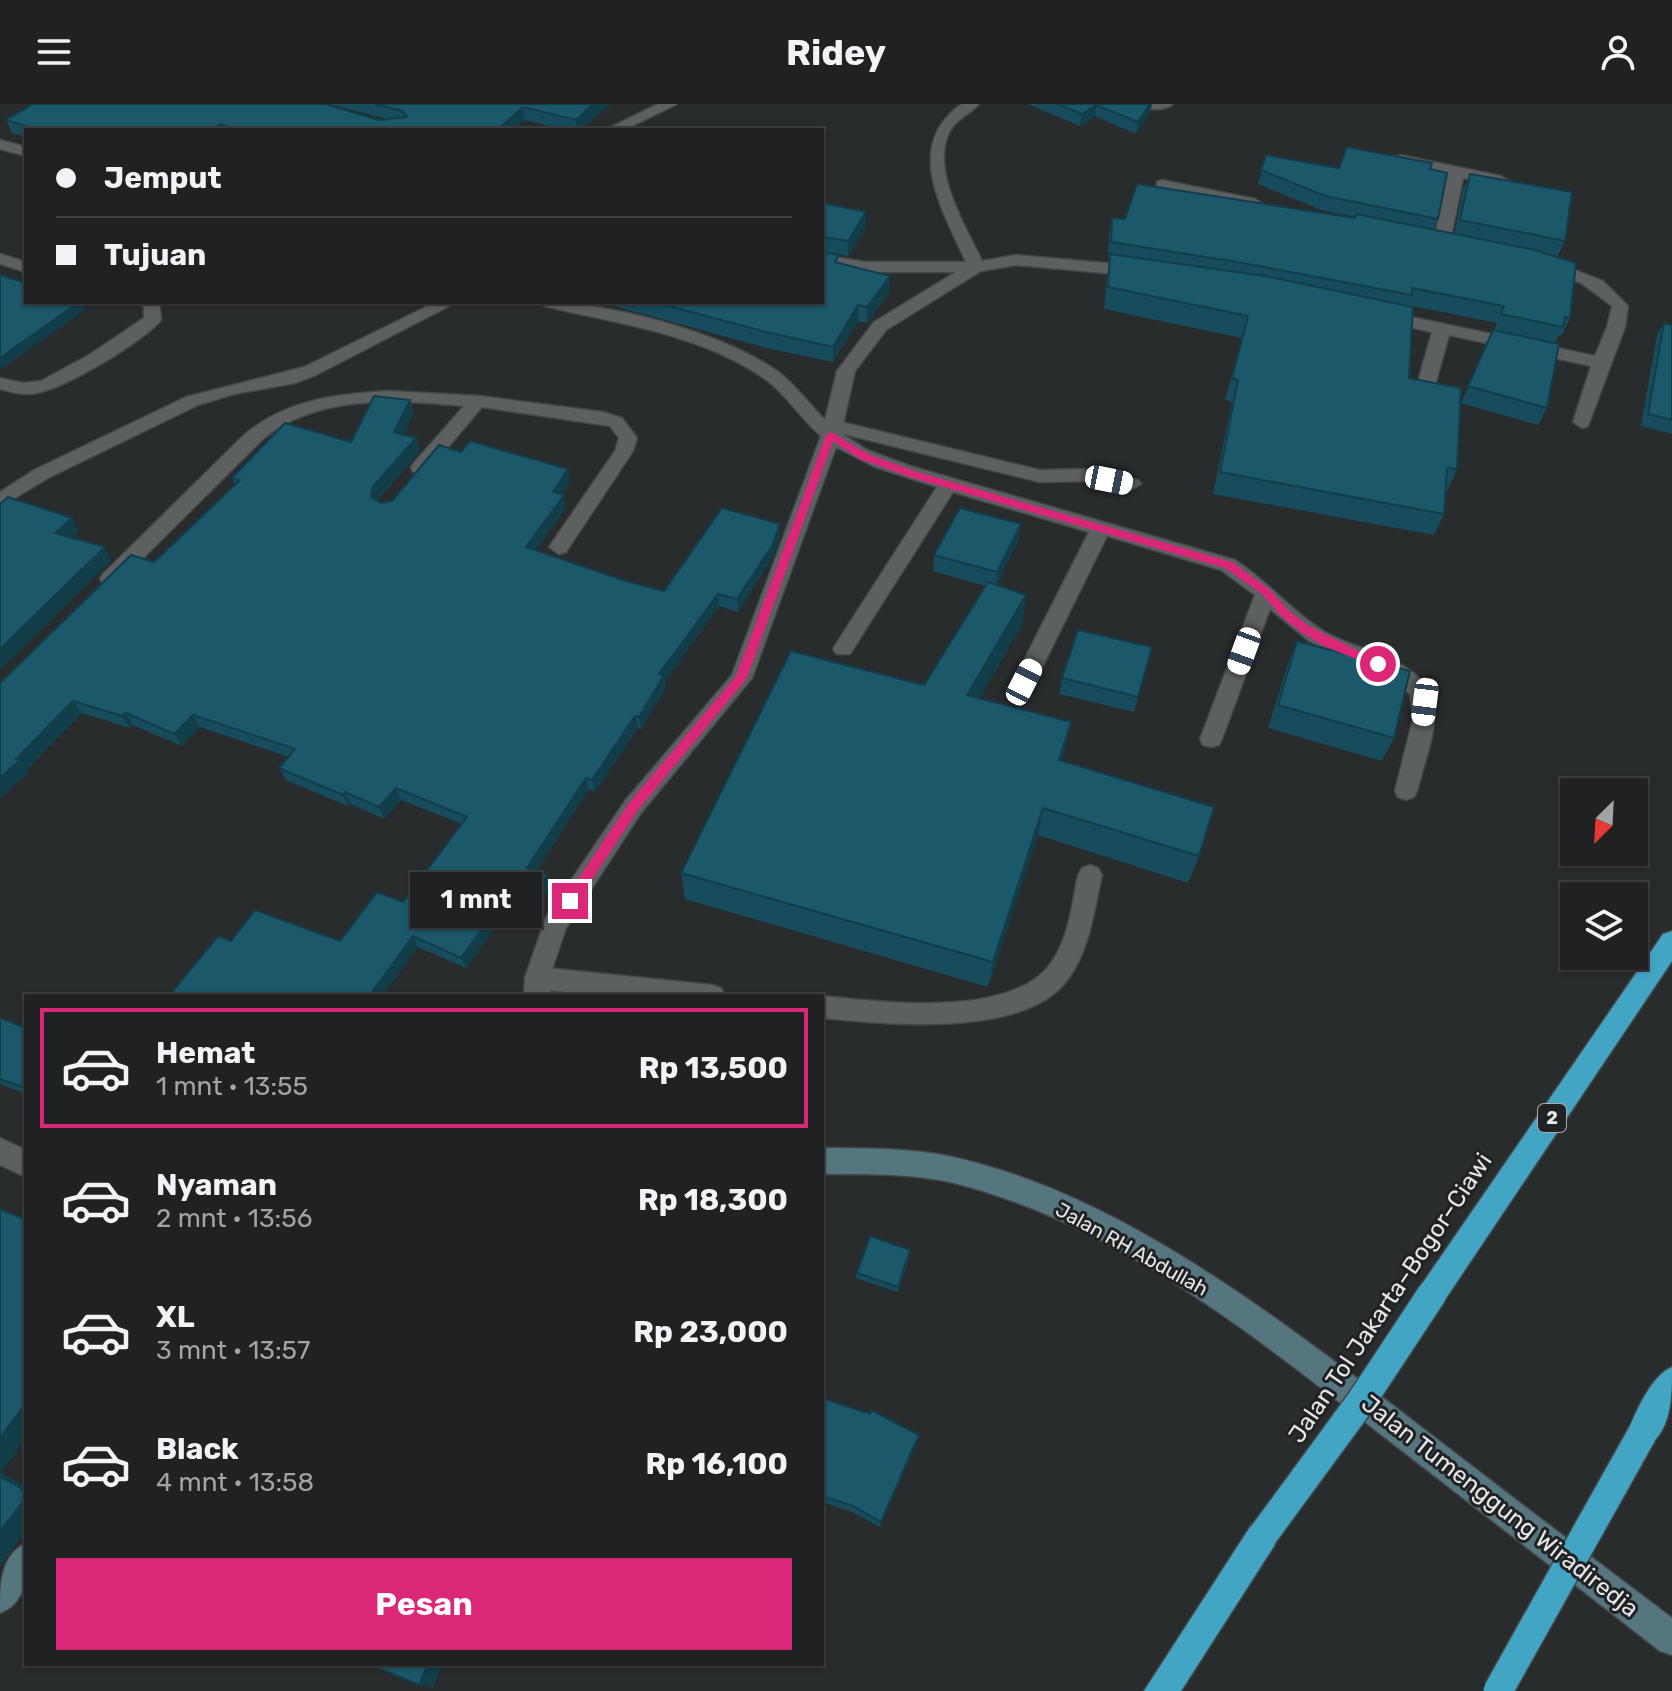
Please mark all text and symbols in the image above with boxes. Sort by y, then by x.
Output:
icon: menu [32,30,76,74]
icon: person [1596,30,1640,74]
text: Ridey [786,31,886,74]
text: Jemput [104,160,222,196]
text: Tujuan [104,237,206,273]
car [1083,464,1135,496]
car [1225,624,1263,678]
route start [1360,646,1396,682]
car [1002,655,1046,709]
car [1410,677,1440,727]
north arrow [1560,778,1648,866]
map controls [1560,778,1648,970]
callout: 1 mnt [410,873,542,929]
button: layers [1560,882,1648,970]
route end [552,883,588,919]
text: 1 mnt [441,884,512,915]
icon: car [60,1032,132,1104]
text: Hemat [156,1035,255,1071]
text: Rp 13,500 [639,1050,788,1086]
text: 1 mnt · 13:55 [156,1071,308,1102]
road number: 2 [1538,1104,1566,1132]
street label: Jalan Tol Jakarta–Bogor–Ciawi [1282,1148,1498,1448]
icon: car [60,1164,132,1236]
text: Nyaman [156,1167,277,1203]
text: Rp 18,300 [638,1182,788,1218]
street label: Jalan RH Abdullah [1052,1197,1212,1301]
text: 2 mnt · 13:56 [156,1203,312,1234]
icon: car [60,1296,132,1368]
text: XL [156,1299,195,1335]
text: Rp 23,000 [633,1314,788,1350]
text: 3 mnt · 13:57 [156,1335,310,1366]
street label: Jalan Tumenggung Wiradiredja [1356,1389,1644,1623]
icon: car [60,1428,132,1500]
text: Black [156,1431,239,1467]
text: Rp 16,100 [645,1446,788,1482]
text: 4 mnt · 13:58 [156,1467,314,1498]
button: Pesan [56,1558,792,1650]

